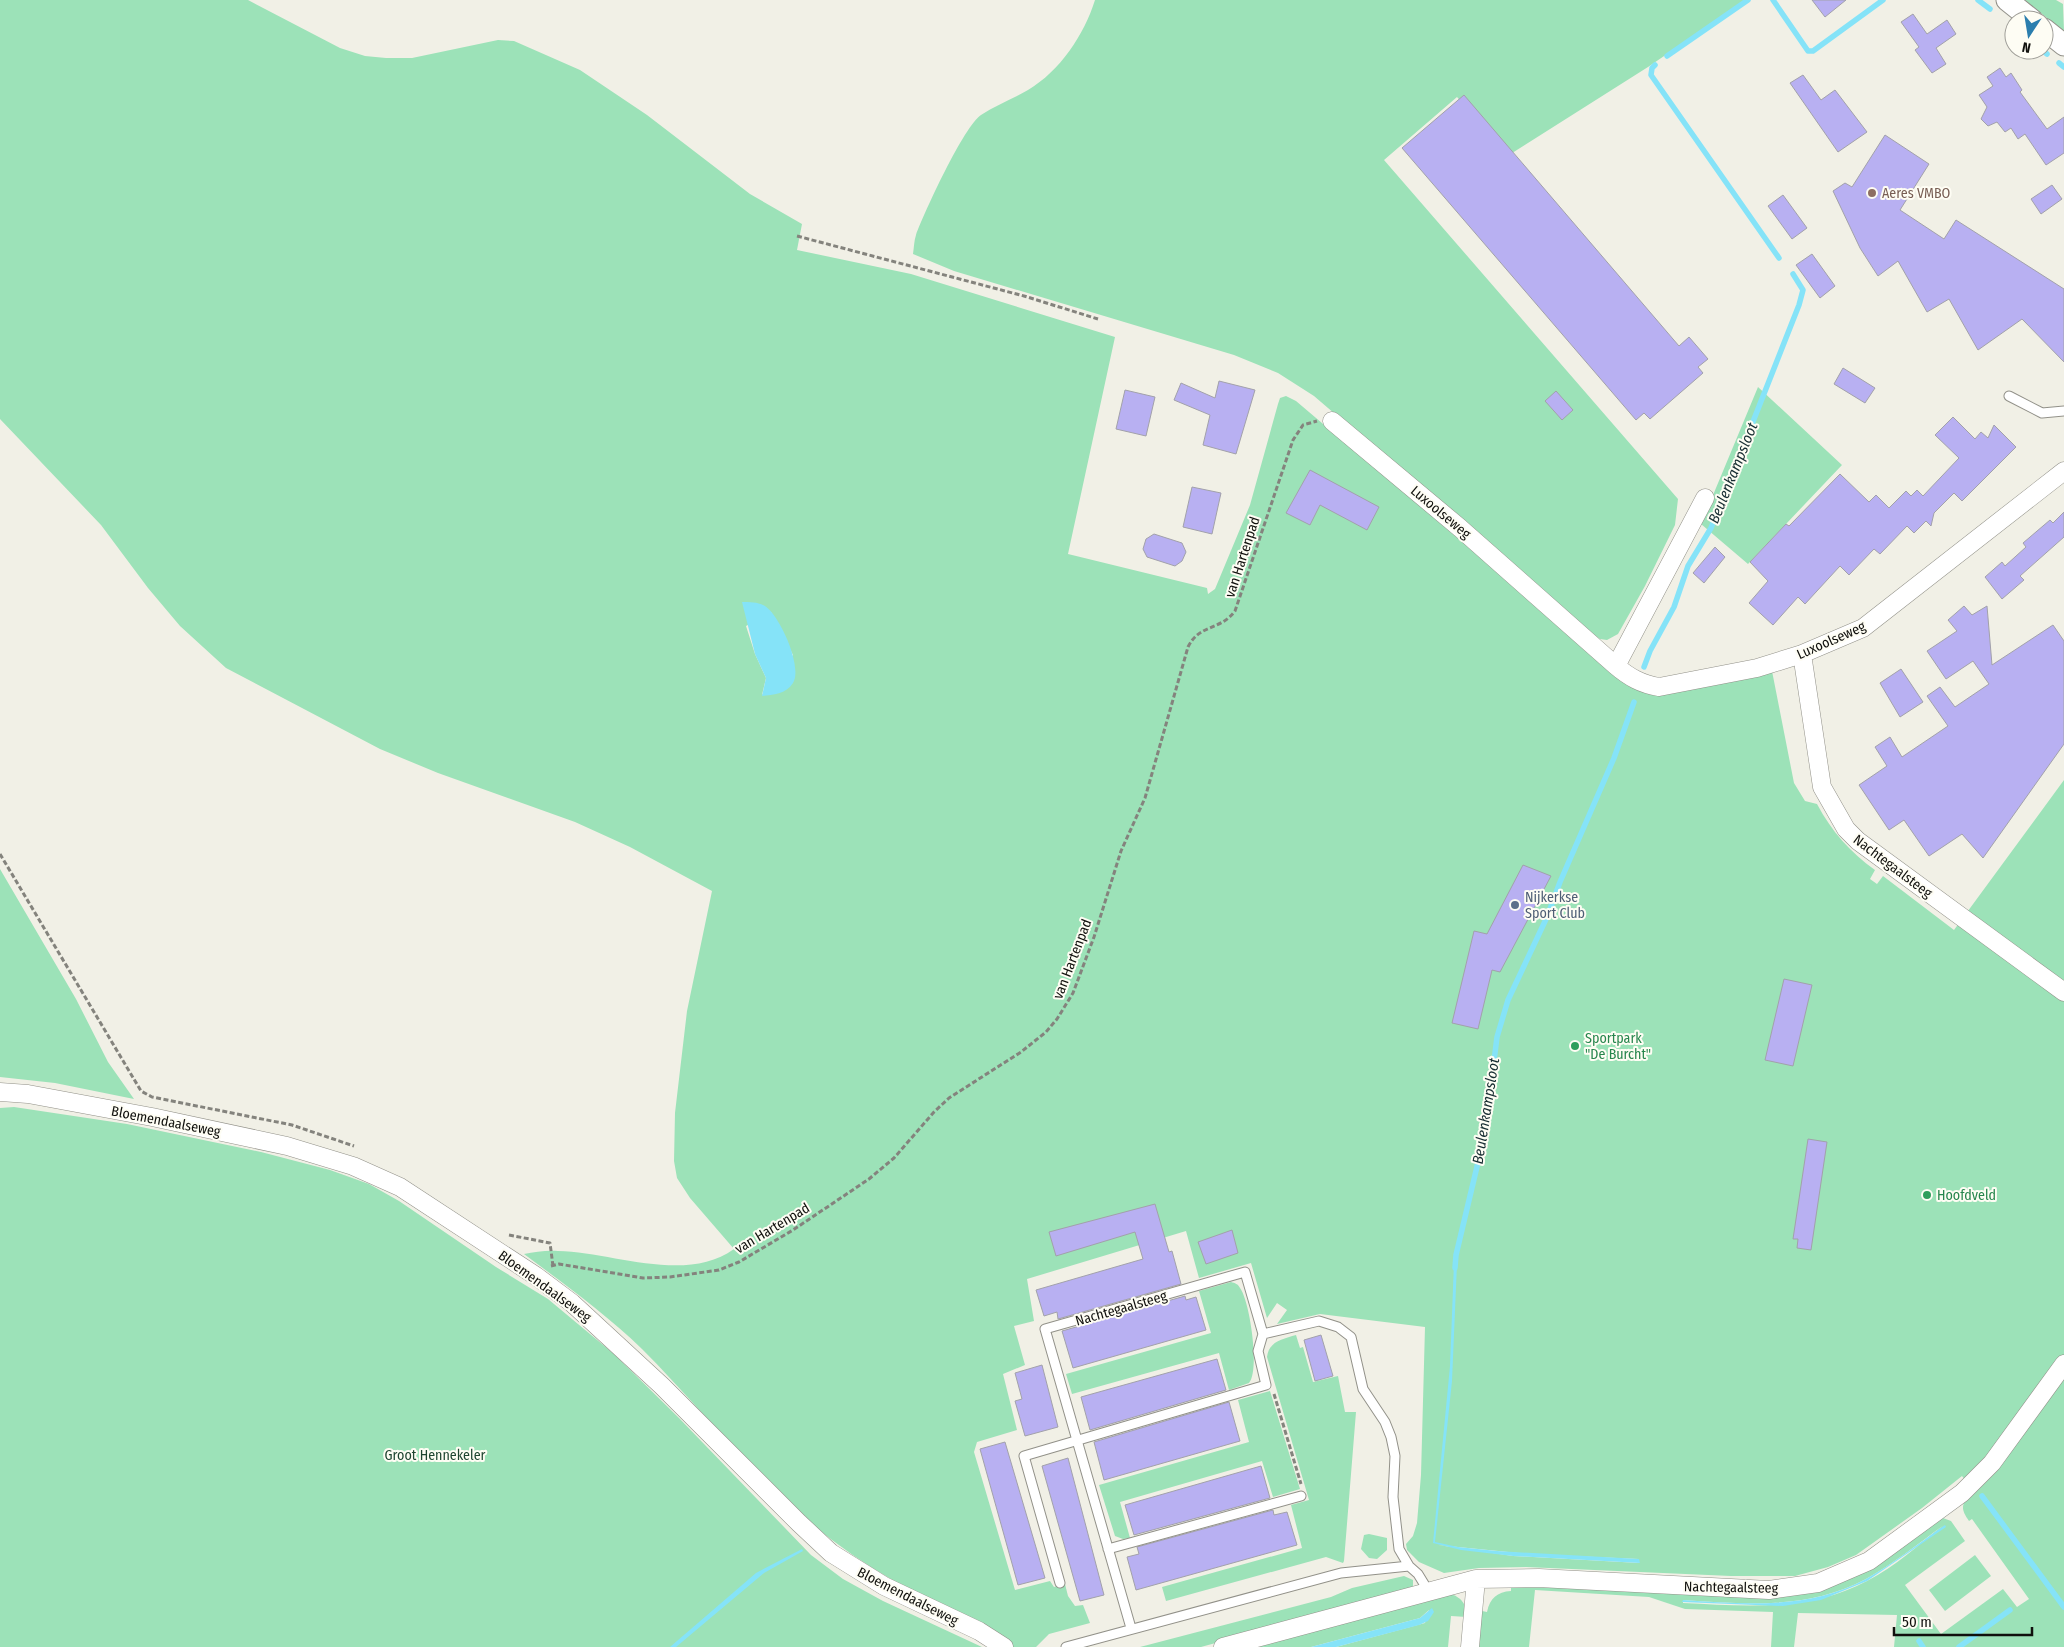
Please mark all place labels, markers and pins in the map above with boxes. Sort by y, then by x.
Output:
place label: Aeres VMBO [1882,185,1951,202]
marker: Aeres VMBO [1866,187,1878,199]
place label: Nijkerkse Sport Club [1525,889,1585,922]
marker: Nijkerkse Sport Club [1509,899,1521,911]
place label: Sportpark "De Burcht" [1585,1030,1651,1063]
marker: Sportpark "De Burcht" [1569,1040,1581,1052]
place label: Hoofdveld [1937,1187,1996,1204]
marker: Hoofdveld [1921,1189,1933,1201]

